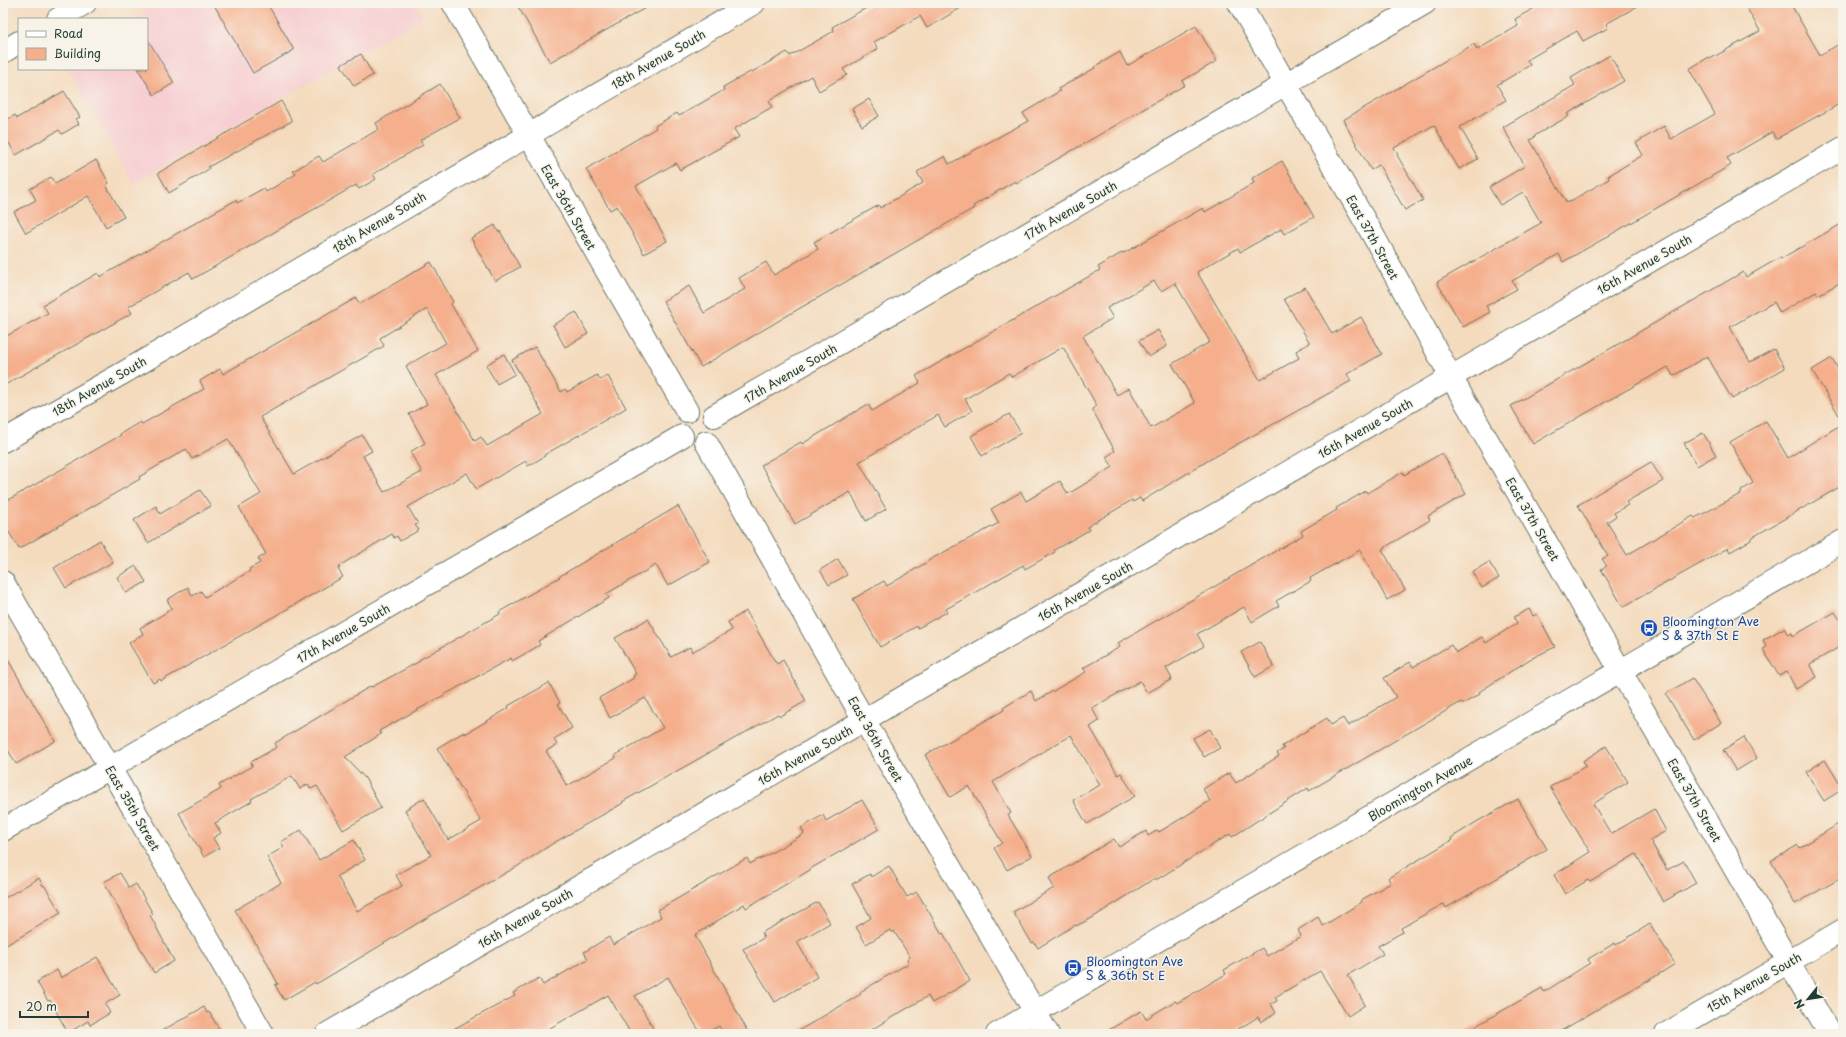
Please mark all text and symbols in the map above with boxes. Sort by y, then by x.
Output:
legend [18,18,148,70]
text: Road [54,24,83,42]
street label: 18th Avenue South [607,25,709,93]
text: Building [54,44,101,62]
street label: East 36th Street [537,161,601,253]
street label: 17th Avenue South [1020,176,1120,244]
street label: 18th Avenue South [329,187,429,257]
street label: East 37th Street [1342,191,1404,283]
street label: 16th Avenue South [1593,230,1695,298]
street label: 17th Avenue South [740,339,840,407]
street label: 18th Avenue South [48,352,150,420]
street label: 16th Avenue South [1314,394,1416,462]
street label: East 37th Street [1502,474,1564,564]
street label: 16th Avenue South [1034,557,1136,625]
street label: 17th Avenue South [293,599,393,667]
place label: Bloomington Ave S & 37th St E [1662,612,1759,644]
bus stop icon: Bloomington Ave S & 37th St E [1639,618,1659,638]
street label: East 36th Street [844,693,908,785]
street label: 16th Avenue South [754,721,856,789]
street label: Bloomington Avenue [1364,751,1476,825]
street label: East 37th Street [1664,755,1726,845]
street label: East 35th Street [101,762,165,854]
street label: 16th Avenue South [474,884,576,952]
street label: 15th Avenue South [1703,948,1805,1016]
place label: Bloomington Ave S & 36th St E [1086,952,1183,984]
bus stop icon: Bloomington Ave S & 36th St E [1063,958,1083,978]
north arrow [1788,979,1828,1019]
scale bar [20,993,88,1019]
text: N [1789,996,1808,1012]
text: 20 m [26,997,57,1015]

